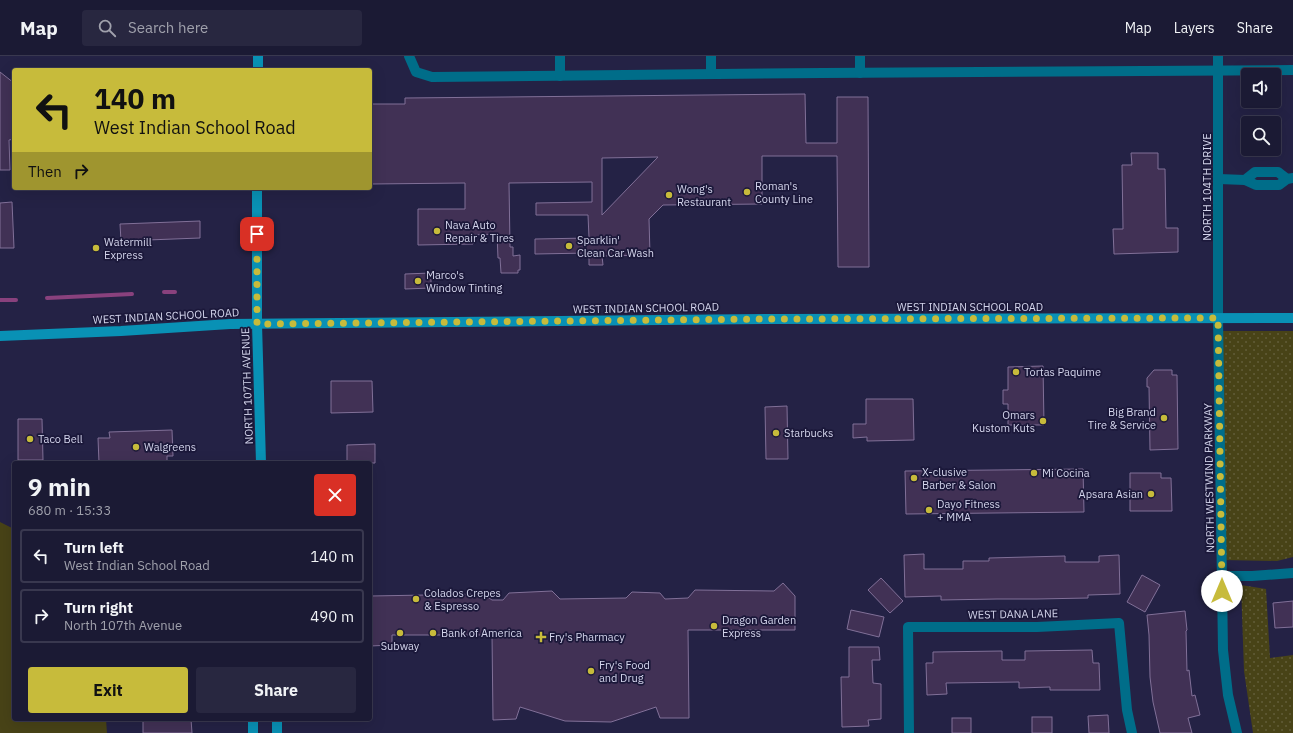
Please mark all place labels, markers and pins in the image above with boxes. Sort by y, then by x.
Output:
place label: Roman's County Line [755,179,813,206]
place label: Wong's Restaurant [677,182,731,209]
marker: Roman's County Line [742,187,752,197]
marker: Wong's Restaurant [664,190,674,200]
pin [240,217,274,251]
place label: Nava Auto Repair & Tires [445,218,514,245]
marker: Nava Auto Repair & Tires [432,226,442,236]
place label: Sparklin' Clean Car Wash [577,233,654,260]
place label: Watermill Express [104,235,152,262]
marker: Sparklin' Clean Car Wash [564,241,574,251]
marker: Watermill Express [91,243,101,253]
place label: Marco's Window Tinting [426,268,502,295]
marker: Marco's Window Tinting [413,276,423,286]
place label: Tortas Paquime [1024,365,1101,379]
marker: Tortas Paquime [1011,367,1021,377]
place label: Big Brand Tire & Service [1088,405,1156,432]
place label: Omars Kustom Kuts [972,408,1035,435]
marker: Big Brand Tire & Service [1159,413,1169,423]
marker: Omars Kustom Kuts [1038,416,1048,426]
place label: Starbucks [784,426,833,440]
marker: Starbucks [771,428,781,438]
place label: Taco Bell [38,432,83,446]
marker: Taco Bell [25,434,35,444]
place label: Walgreens [144,440,196,454]
marker: Walgreens [131,442,141,452]
place label: X-clusive Barber & Salon [922,465,996,492]
place label: Mi Cocina [1042,466,1090,480]
marker: Mi Cocina [1029,468,1039,478]
marker: X-clusive Barber & Salon [909,473,919,483]
place label: Apsara Asian [1079,487,1143,501]
marker: Apsara Asian [1146,489,1156,499]
place label: Dayo Fitness + MMA [937,497,1000,524]
marker: Dayo Fitness + MMA [924,505,934,515]
place label: Colados Crepes & Espresso [424,586,501,613]
marker: Colados Crepes & Espresso [411,594,421,604]
place label: Dragon Garden Express [722,613,796,640]
marker: Dragon Garden Express [709,621,719,631]
place label: Bank of America [441,626,522,640]
marker: Subway [395,628,405,638]
marker: Bank of America [428,628,438,638]
place label: Fry's Pharmacy [549,630,625,644]
marker: Fry's Pharmacy [536,632,546,642]
place label: Subway [381,639,420,653]
place label: Fry's Food and Drug [599,658,650,685]
marker: Fry's Food and Drug [586,666,596,676]

